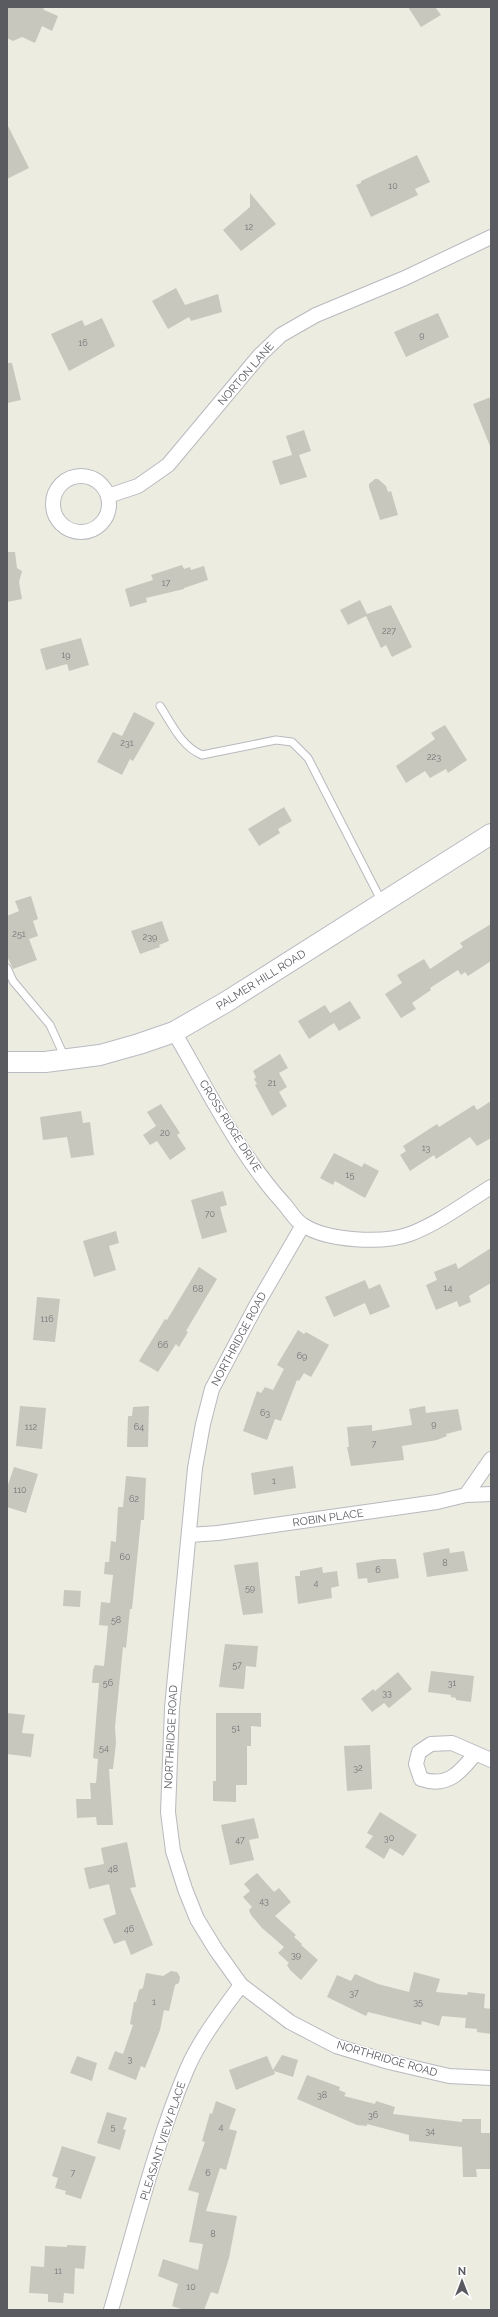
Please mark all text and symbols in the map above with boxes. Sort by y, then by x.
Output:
house number: 10 [388,181,398,191]
house number: 12 [245,222,254,232]
house number: 9 [419,330,425,340]
house number: 16 [78,338,88,348]
street label: NORTON LANE [215,340,277,408]
house number: 17 [162,578,170,588]
house number: 227 [382,626,396,636]
house number: 19 [61,650,71,660]
house number: 231 [120,738,134,748]
house number: 223 [427,752,441,762]
house number: 251 [12,929,26,939]
house number: 239 [143,932,157,942]
street label: PALMER HILL ROAD [214,947,308,1013]
street label: CROSS RIDGE DRIVE [196,1078,264,1175]
house number: 21 [268,1078,276,1088]
house number: 20 [160,1128,171,1138]
house number: 13 [422,1143,431,1153]
house number: 15 [346,1170,354,1180]
house number: 70 [205,1209,216,1219]
house number: 14 [444,1283,452,1293]
house number: 68 [193,1284,203,1294]
street label: NORTHRIDGE ROAD [209,1290,269,1388]
house number: 116 [40,1314,54,1324]
house number: 66 [158,1340,169,1350]
house number: 69 [297,1351,307,1361]
house number: 63 [260,1408,270,1418]
house number: 9 [431,1419,437,1429]
house number: 112 [25,1422,38,1432]
house number: 64 [134,1422,144,1432]
house number: 7 [372,1439,377,1449]
house number: 1 [272,1476,276,1486]
house number: 110 [13,1485,27,1495]
house number: 62 [129,1494,139,1504]
street label: ROBIN PLACE [292,1507,365,1529]
house number: 60 [120,1552,131,1562]
house number: 8 [442,1558,448,1568]
house number: 6 [375,1565,381,1575]
house number: 4 [314,1578,319,1588]
house number: 59 [245,1583,255,1593]
house number: 58 [111,1615,121,1625]
house number: 57 [232,1660,242,1670]
house number: 56 [103,1678,114,1688]
house number: 31 [448,1678,456,1688]
street label: NORTHRIDGE ROAD [162,1684,180,1789]
house number: 33 [382,1688,392,1698]
house number: 51 [232,1723,241,1733]
house number: 54 [99,1743,109,1753]
house number: 32 [353,1763,363,1773]
house number: 30 [384,1833,395,1843]
house number: 47 [235,1835,245,1845]
house number: 48 [108,1864,118,1874]
house number: 43 [259,1896,269,1906]
house number: 46 [124,1924,135,1934]
house number: 39 [291,1950,301,1960]
house number: 37 [349,1988,359,1998]
house number: 1 [152,1997,156,2007]
house number: 35 [413,1997,423,2007]
street label: NORTHRIDGE ROAD [335,2038,439,2080]
house number: 3 [128,2054,133,2064]
street label: PLEASANT VIEW PLACE [138,2080,188,2202]
house number: 38 [317,2090,327,2100]
house number: 36 [368,2110,379,2120]
house number: 5 [111,2122,116,2132]
house number: 4 [219,2122,224,2132]
house number: 34 [425,2126,435,2136]
house number: 7 [71,2168,76,2178]
house number: 6 [205,2168,211,2178]
house number: 8 [210,2229,216,2239]
north arrow [442,2261,482,2301]
text: N [458,2265,466,2278]
house number: 11 [54,2266,62,2276]
house number: 10 [186,2282,196,2292]

